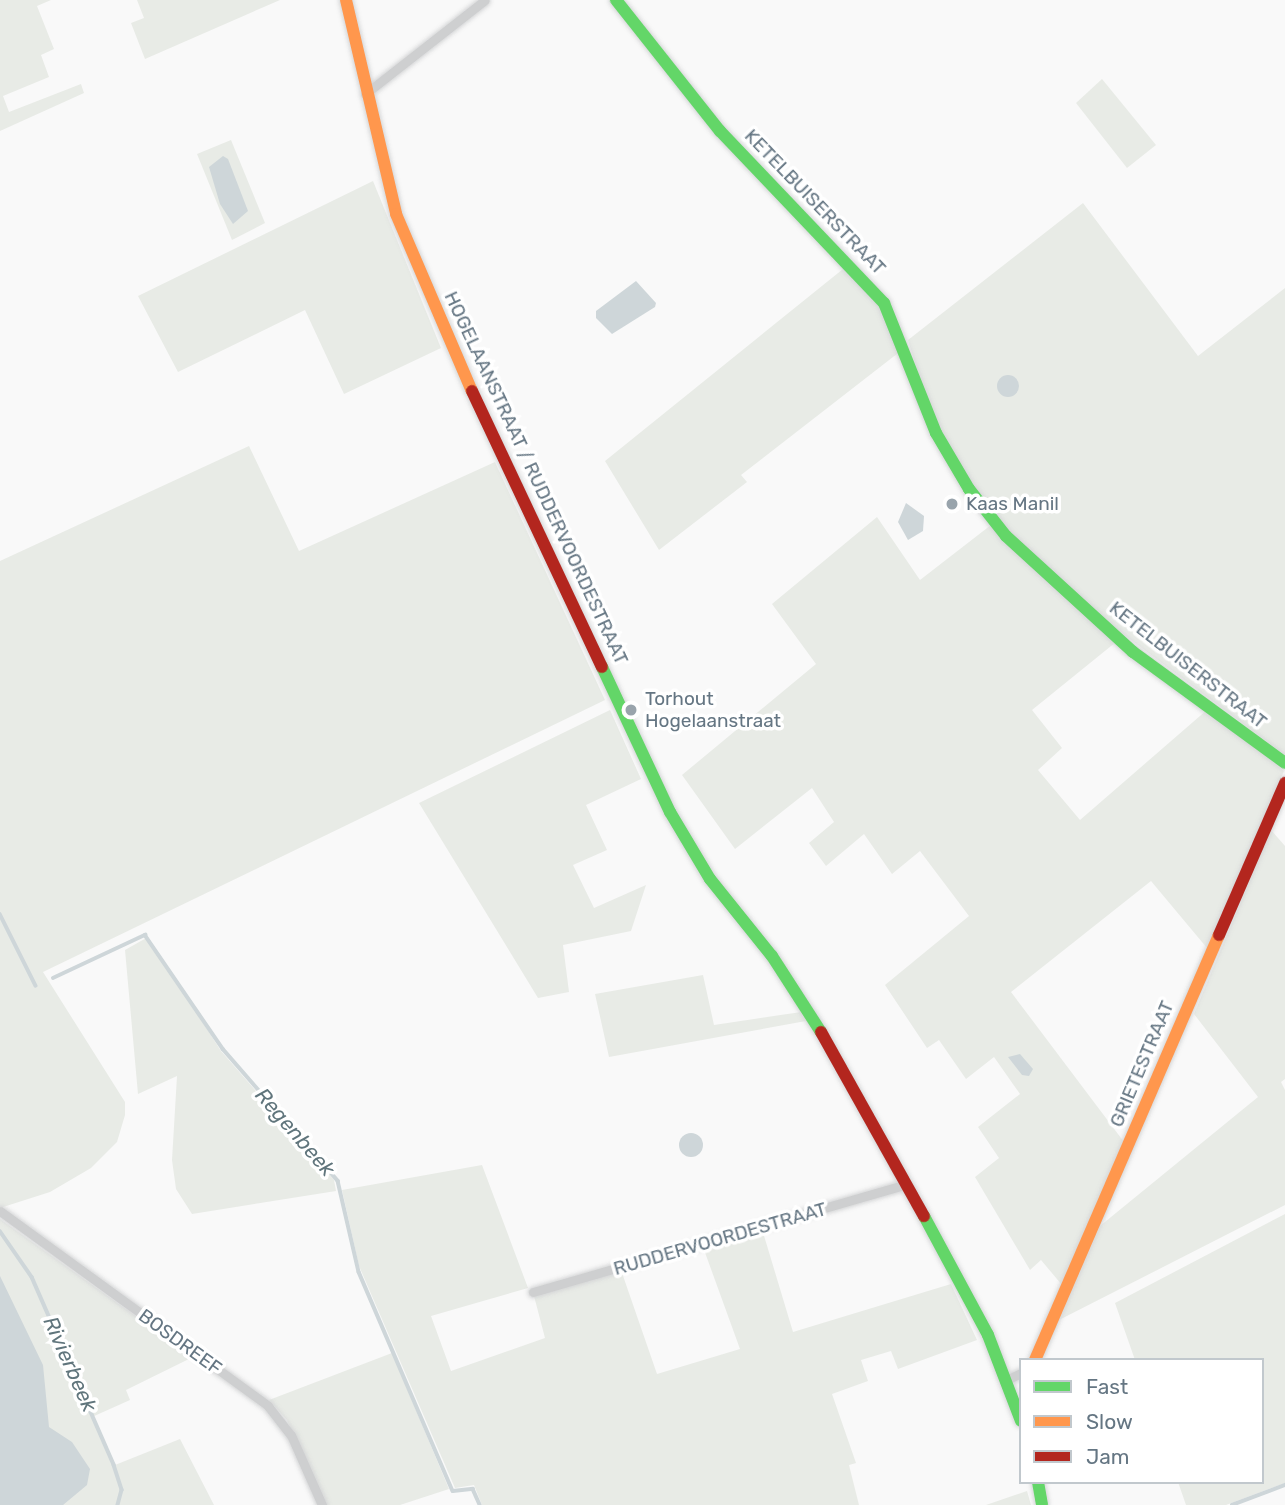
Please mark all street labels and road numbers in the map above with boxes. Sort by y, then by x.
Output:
street label: KETELBUISERSTRAAT [740,125,890,279]
street label: HOGELAANSTRAAT / RUDDERVOORDESTRAAT [439,288,633,668]
street label: KETELBUISERSTRAAT [1105,597,1271,733]
street label: GRIETESTRAAT [1105,998,1179,1130]
street label: RUDDERVOORDESTRAAT [611,1198,829,1280]
street label: BOSDREEF [134,1304,226,1380]

